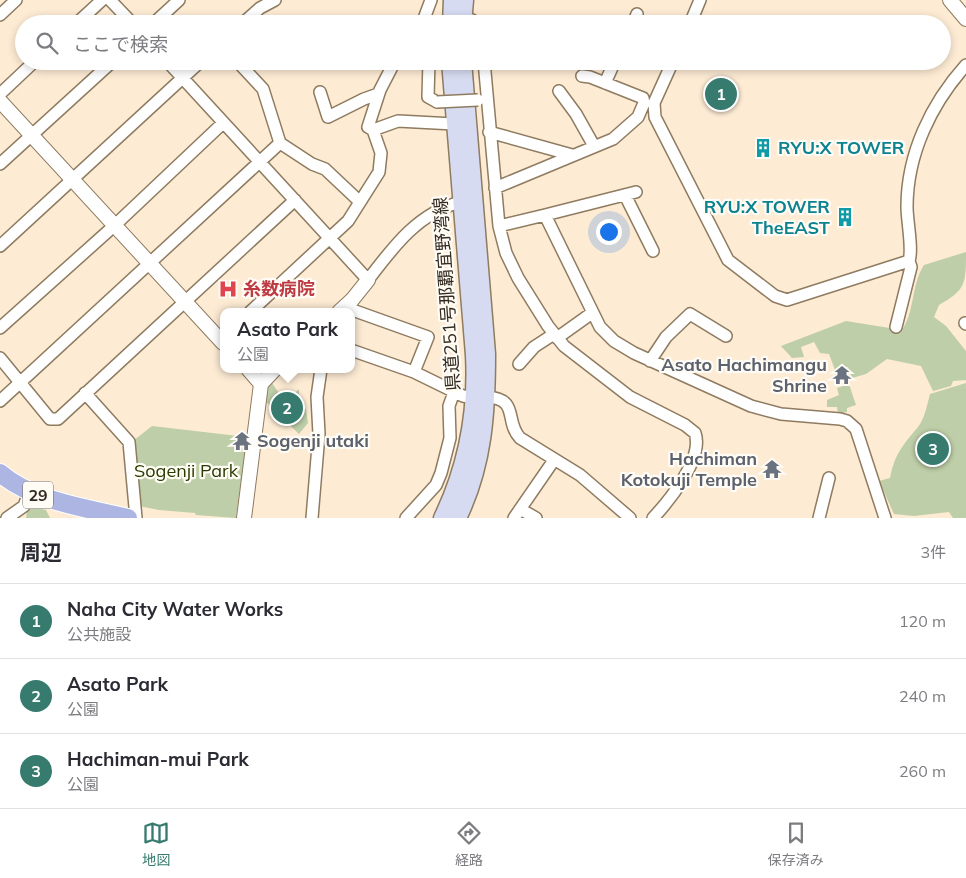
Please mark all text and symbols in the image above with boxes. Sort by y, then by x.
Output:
search box [15,15,951,70]
icon: search [33,29,61,57]
text: ここで検索 [73,32,168,56]
pin: 1 [705,75,737,113]
place label: RYU:X TOWER [778,136,905,159]
building icon: RYU:X TOWER [752,137,774,159]
place label: RYU:X TOWER TheEAST [704,195,830,239]
street label: 県道251号那覇宜野湾線 [428,196,465,392]
building icon: RYU:X TOWER TheEAST [834,206,856,228]
your location [596,219,622,245]
place label: 糸数病院 [243,277,315,300]
hospital icon: 糸数病院 [217,278,239,300]
popup [220,308,355,373]
text: Asato Park [237,317,338,341]
text: 公園 [237,344,269,364]
place label: Asato Hachimangu Shrine [661,353,827,397]
temple icon: Asato Hachimangu Shrine [831,364,853,386]
pin: 2 [271,389,303,427]
place label: Sogenji utaki [257,429,369,452]
temple icon: Sogenji utaki [231,430,253,452]
pin: 3 [917,430,949,468]
place label: Hachiman Kotokuji Temple [621,447,757,491]
temple icon: Hachiman Kotokuji Temple [761,458,783,480]
park label: Sogenji Park [134,459,239,482]
road number: 29 [23,482,53,508]
text: 周辺 [20,539,62,565]
text: 3件 [920,542,946,562]
text: Naha City Water Works [67,597,283,621]
text: 1 [31,611,41,631]
text: 120 m [899,611,946,631]
text: 公共施設 [67,624,131,644]
text: Asato Park [67,672,168,696]
text: 2 [31,686,41,706]
text: 240 m [899,686,946,706]
text: 公園 [67,699,99,719]
text: Hachiman-mui Park [67,747,249,771]
text: 3 [31,761,41,781]
text: 260 m [899,761,946,781]
text: 公園 [67,774,99,794]
tab: 地図 [142,819,170,869]
tab: 経路 [455,819,483,869]
tab: 保存済み [768,819,824,869]

